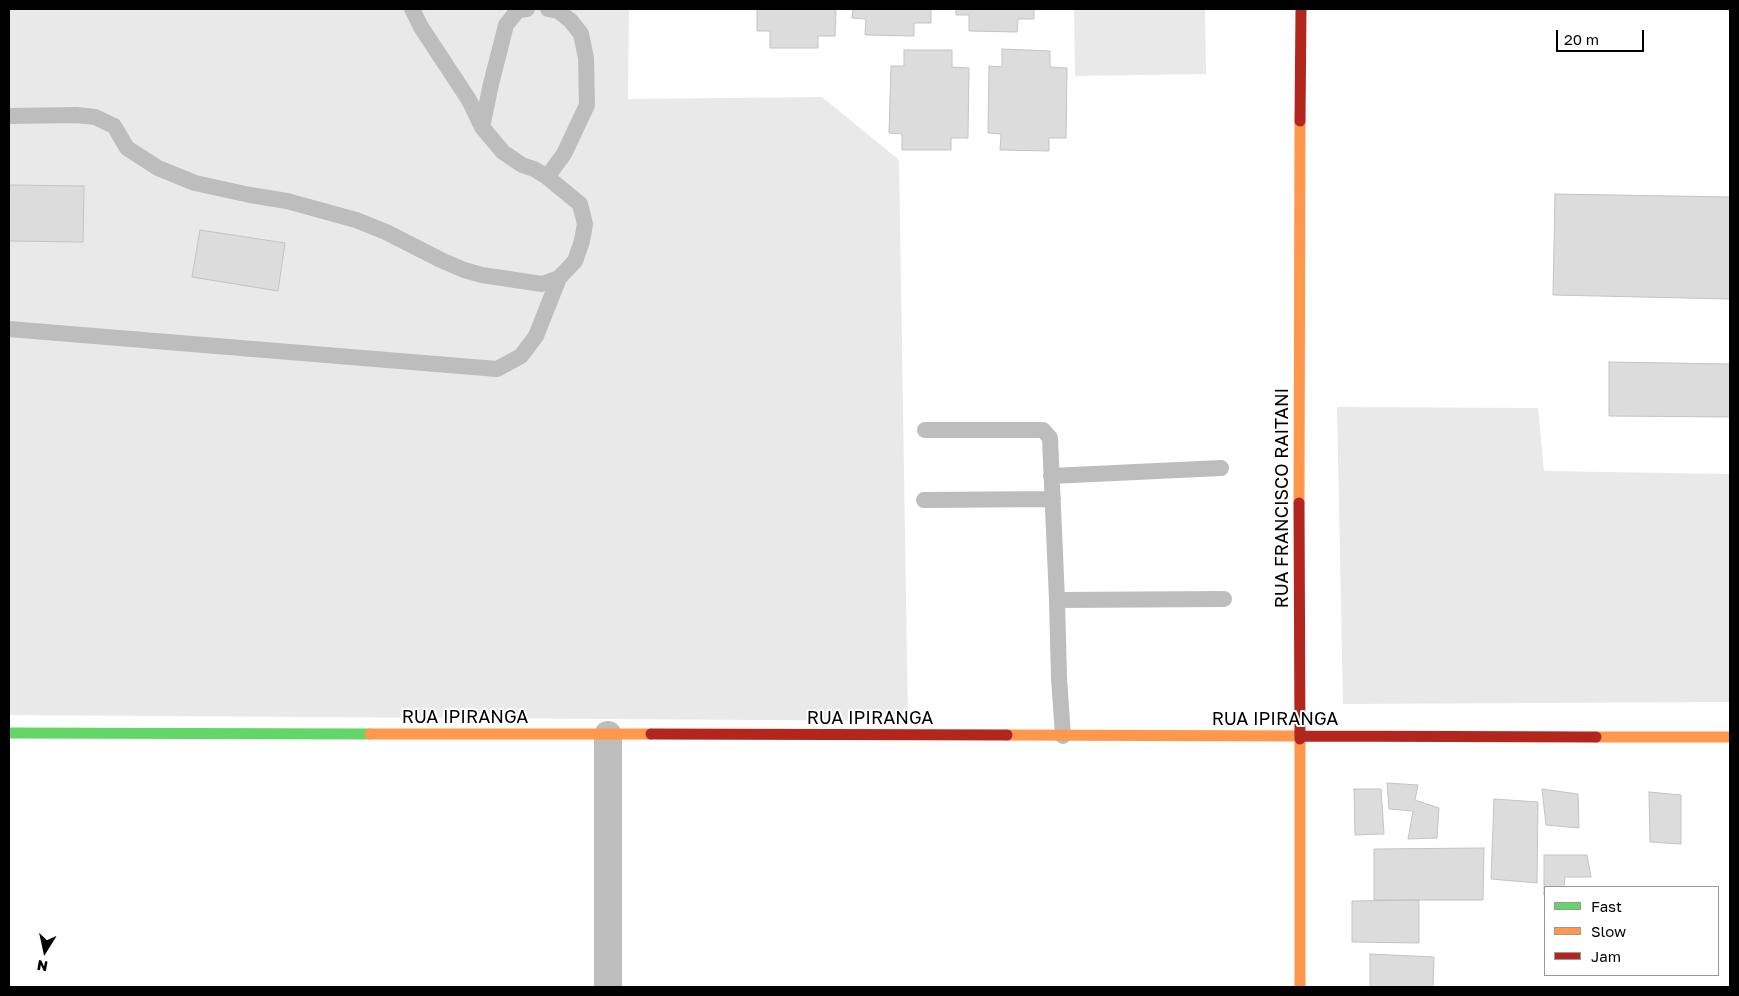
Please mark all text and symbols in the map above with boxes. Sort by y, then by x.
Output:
scale bar [1559,20,1646,52]
text: 20 m [1564,30,1599,48]
street label: RUA FRANCISCO RAITANI [1271,388,1293,608]
street label: RUA IPIRANGA [402,706,528,728]
street label: RUA IPIRANGA [807,707,933,729]
street label: RUA IPIRANGA [1212,708,1338,730]
legend [1544,886,1719,976]
text: Fast [1591,897,1622,915]
text: Slow [1591,922,1626,940]
north arrow [20,926,70,976]
text: Jam [1591,947,1621,965]
text: N [36,957,49,976]

